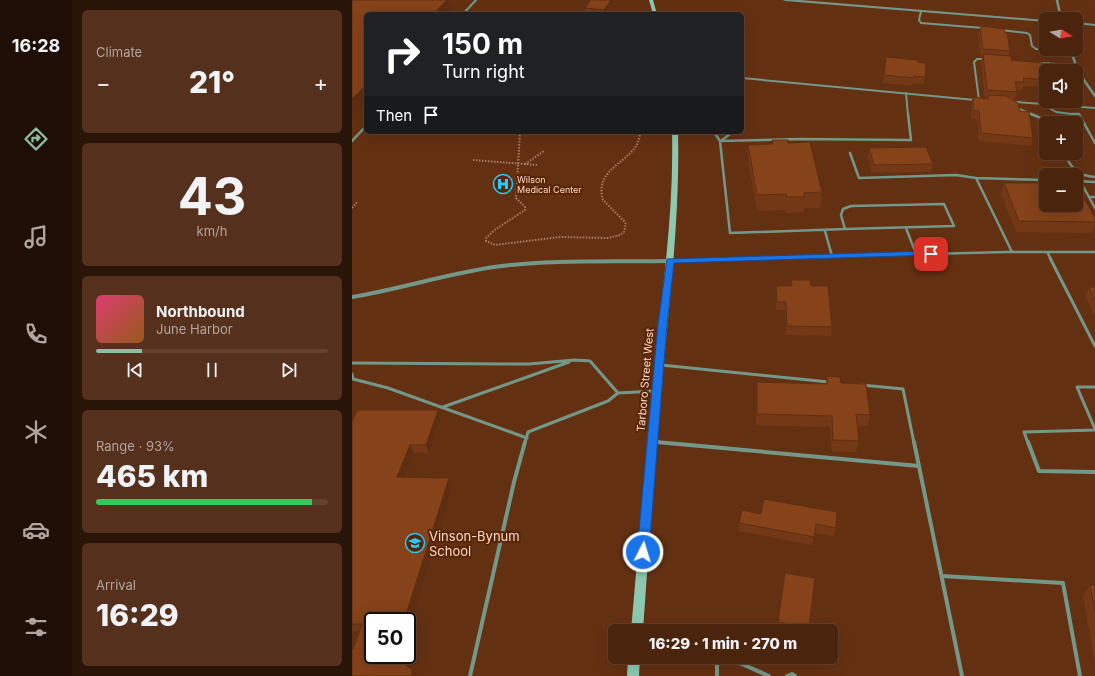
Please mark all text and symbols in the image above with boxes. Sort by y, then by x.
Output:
north arrow [1039,12,1083,56]
map controls [1039,12,1083,212]
text: 150 m [442,27,523,61]
icon: right [376,28,428,80]
text: 16:28 [12,35,60,56]
text: Climate [96,44,142,60]
text: Turn right [442,61,525,82]
text: 21° [189,64,235,100]
button: sound [1039,64,1083,108]
text: − [96,70,111,96]
text: + [313,70,328,96]
icon: arrive [420,104,442,126]
text: Then [376,106,412,125]
button: + [1039,116,1083,160]
icon: directions [22,125,50,153]
text: 43 [178,165,246,228]
button: − [1039,168,1083,212]
hospital icon: Wilson Medical Center [492,173,514,195]
place label: Wilson Medical Center [517,174,582,195]
icon: music [22,223,50,251]
text: km/h [197,223,227,239]
pin [914,237,948,271]
icon: arrive [920,243,942,265]
text: Northbound [156,302,245,321]
icon: phone [22,320,50,348]
text: June Harbor [156,321,233,337]
street label: Tarboro Street West [633,327,657,432]
icon: previous [124,359,146,381]
icon: pause [201,359,223,381]
icon: next [278,359,300,381]
icon: climate [22,418,50,446]
text: Range · 93% [96,438,175,454]
text: 465 km [96,458,208,494]
icon: car [22,516,50,544]
place label: Vinson-Bynum School [429,528,520,559]
position arrow [622,531,664,573]
school or university icon: Vinson-Bynum School [404,532,426,554]
text: Arrival [96,577,136,593]
text: 16:29 [96,597,179,633]
speed limit sign: 50 [364,612,416,664]
icon: filters [22,613,50,641]
text: 16:29 · 1 min · 270 m [649,634,797,653]

